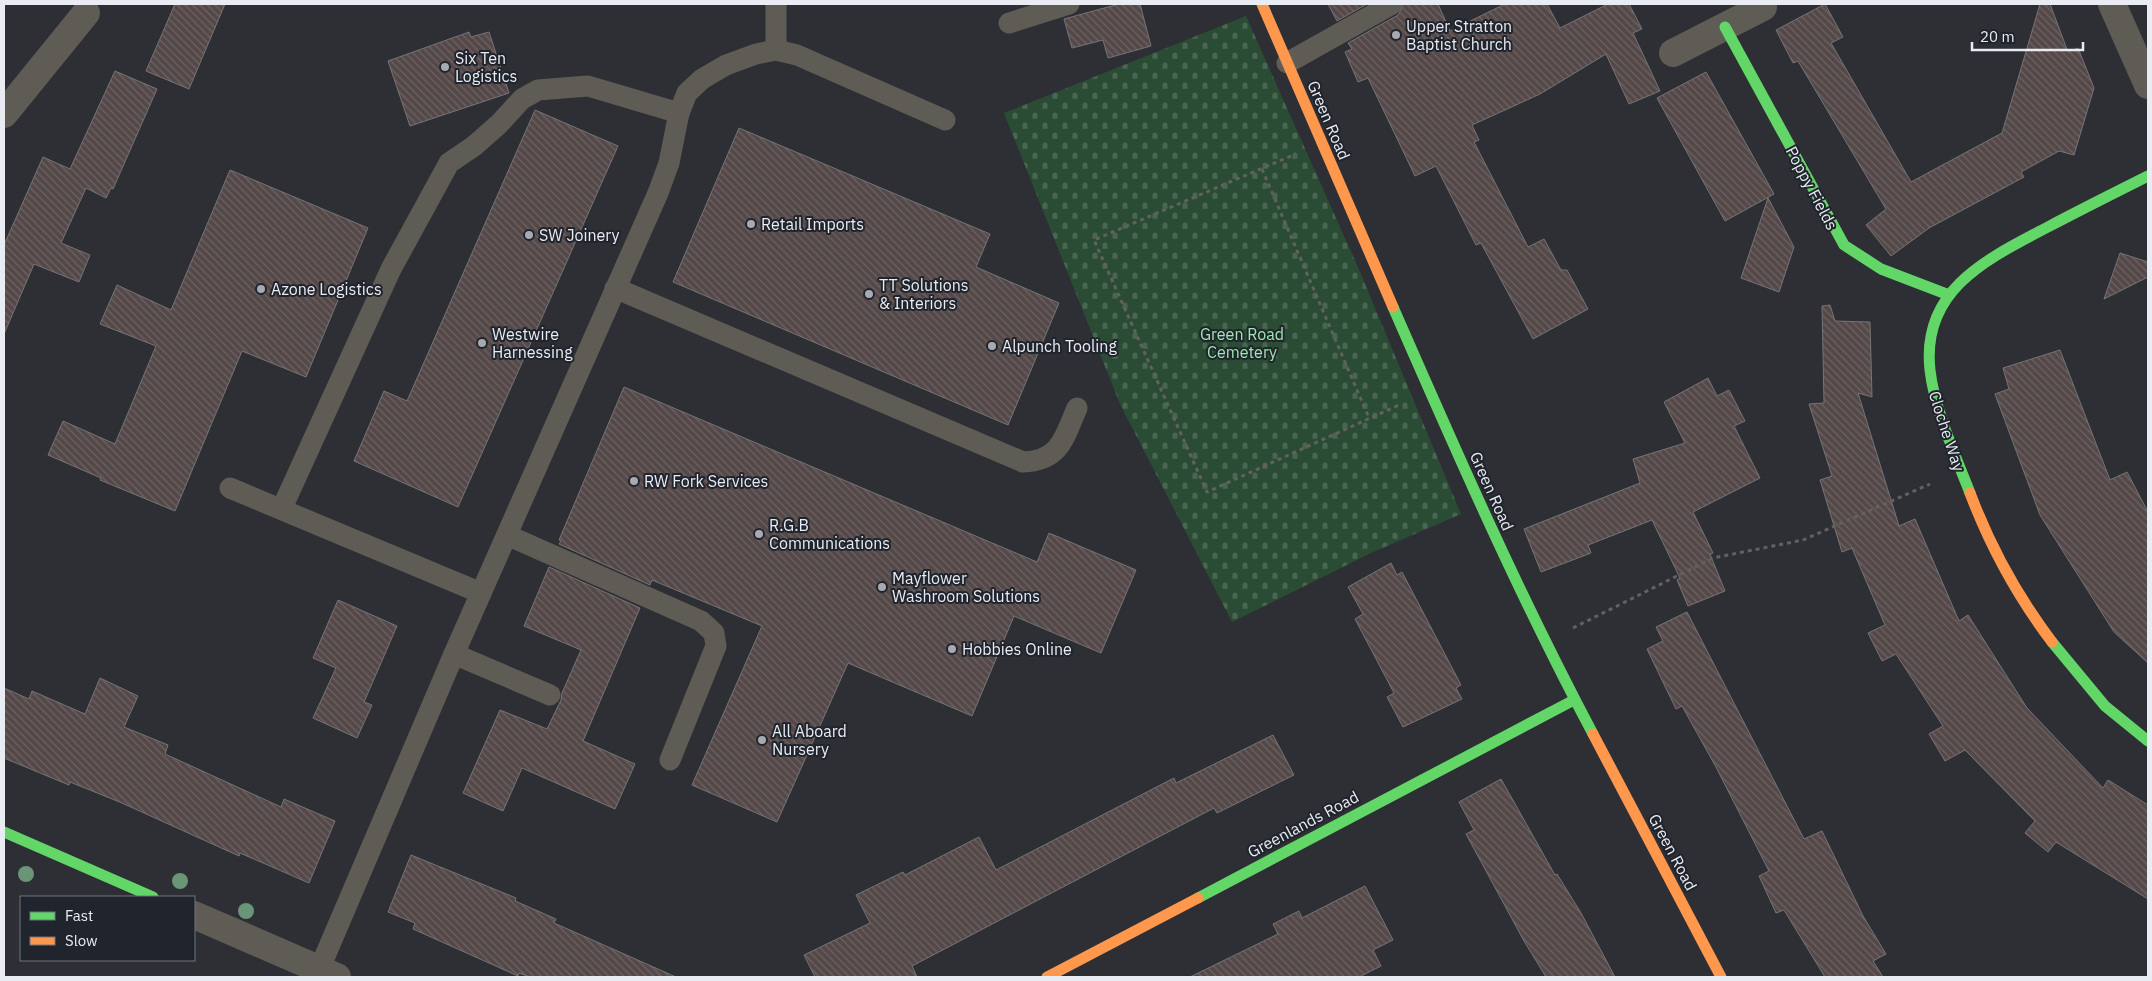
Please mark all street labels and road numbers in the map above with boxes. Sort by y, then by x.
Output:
street label: Green Road [1303,77,1355,163]
street label: Poppy Fields [1782,143,1842,233]
street label: Cloche Way [1925,388,1969,474]
street label: Green Road [1466,448,1518,534]
street label: Greenlands Road [1244,786,1362,862]
street label: Green Road [1644,810,1702,894]

